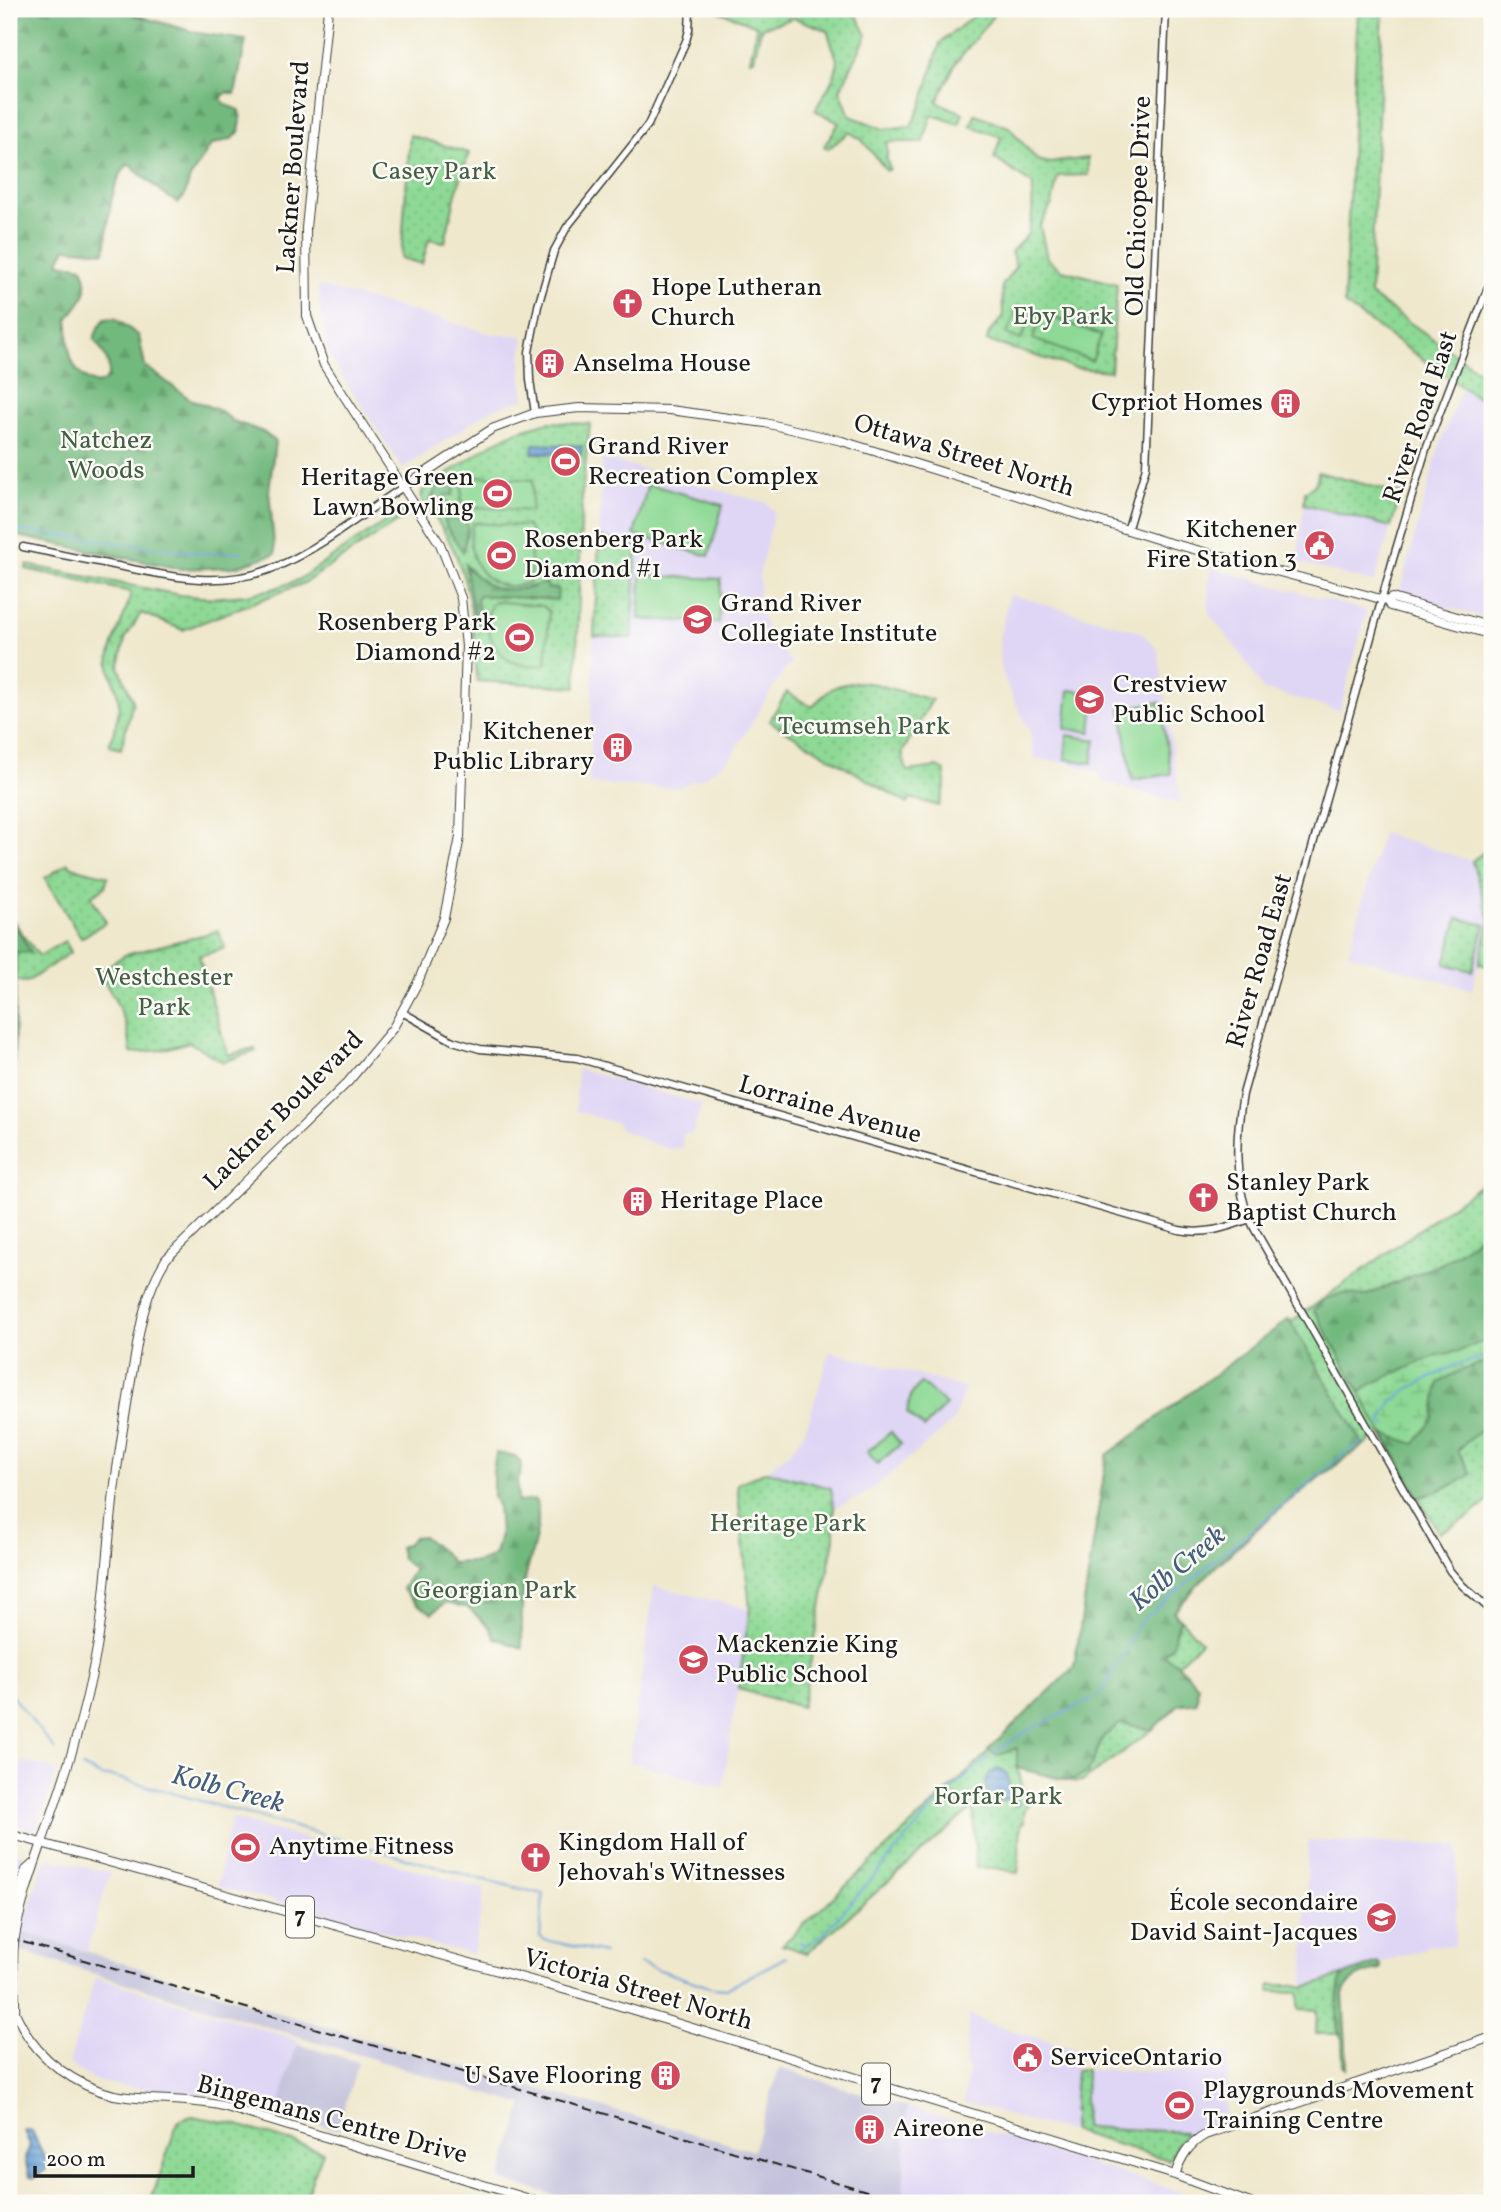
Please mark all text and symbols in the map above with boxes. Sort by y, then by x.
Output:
street label: Lackner Boulevard [269,59,319,275]
street label: Old Chicopee Drive [1117,95,1161,317]
park label: Casey Park [372,154,496,190]
place label: Hope Lutheran Church [651,270,822,336]
church icon: Hope Lutheran Church [611,286,645,320]
park label: Eby Park [1012,299,1114,335]
street label: River Road East [1375,326,1467,508]
place label: Anselma House [573,346,751,382]
building icon: Anselma House [533,347,567,381]
place label: Cypriot Homes [1091,385,1263,421]
building icon: Cypriot Homes [1269,386,1303,420]
street label: Ottawa Street North [849,405,1079,507]
park label: Natchez Woods [60,423,152,489]
place label: Grand River Recreation Complex [588,429,819,495]
sports icon: Grand River Recreation Complex [548,445,582,479]
place label: Heritage Green Lawn Bowling [300,460,474,526]
sports icon: Heritage Green Lawn Bowling [480,476,514,510]
place label: Kitchener Fire Station 3 [1146,512,1297,578]
place label: Rosenberg Park Diamond #1 [524,522,703,588]
public building icon: Kitchener Fire Station 3 [1303,528,1337,562]
sports icon: Rosenberg Park Diamond #1 [484,538,518,572]
place label: Grand River Collegiate Institute [721,586,937,652]
school or university icon: Grand River Collegiate Institute [681,602,715,636]
place label: Rosenberg Park Diamond #2 [317,605,496,671]
sports icon: Rosenberg Park Diamond #2 [502,621,536,655]
place label: Crestview Public School [1113,667,1265,733]
school or university icon: Crestview Public School [1073,683,1107,717]
park label: Tecumseh Park [778,709,950,745]
place label: Kitchener Public Library [432,714,594,780]
building icon: Kitchener Public Library [600,730,634,764]
street label: River Road East [1218,869,1302,1053]
park label: Westchester Park [95,960,233,1026]
street label: Lackner Boulevard [196,1023,372,1199]
street label: Lorraine Avenue [734,1067,926,1153]
place label: Stanley Park Baptist Church [1226,1165,1397,1231]
church icon: Stanley Park Baptist Church [1186,1181,1220,1215]
place label: Heritage Place [660,1183,823,1219]
building icon: Heritage Place [620,1184,654,1218]
park label: Heritage Park [710,1506,866,1542]
water label: Kolb Creek [1121,1517,1235,1621]
park label: Georgian Park [413,1573,577,1609]
place label: Mackenzie King Public School [716,1627,898,1693]
school or university icon: Mackenzie King Public School [676,1643,710,1677]
water label: Kolb Creek [167,1756,289,1824]
park label: Forfar Park [933,1779,1063,1815]
place label: Kingdom Hall of Jehovah's Witnesses [558,1825,785,1891]
place label: Anytime Fitness [269,1829,454,1865]
sports icon: Anytime Fitness [229,1830,263,1864]
church icon: Kingdom Hall of Jehovah's Witnesses [518,1841,552,1875]
place label: École secondaire David Saint-Jacques [1130,1885,1358,1951]
road number: 7 [286,1896,314,1938]
school or university icon: École secondaire David Saint-Jacques [1364,1901,1398,1935]
street label: Victoria Street North [519,1940,757,2040]
place label: ServiceOntario [1050,2040,1222,2076]
public building icon: ServiceOntario [1010,2041,1044,2075]
place label: U Save Flooring [464,2058,642,2094]
building icon: U Save Flooring [648,2059,682,2093]
road number: 7 [862,2064,890,2104]
street label: Bingemans Centre Drive [193,2067,471,2173]
place label: Playgrounds Movement Training Centre [1203,2073,1474,2139]
sports icon: Playgrounds Movement Training Centre [1163,2089,1197,2123]
place label: Aireone [893,2111,984,2147]
building icon: Aireone [853,2112,887,2146]
scale bar [35,2135,192,2179]
text: 200 m [46,2146,106,2175]

